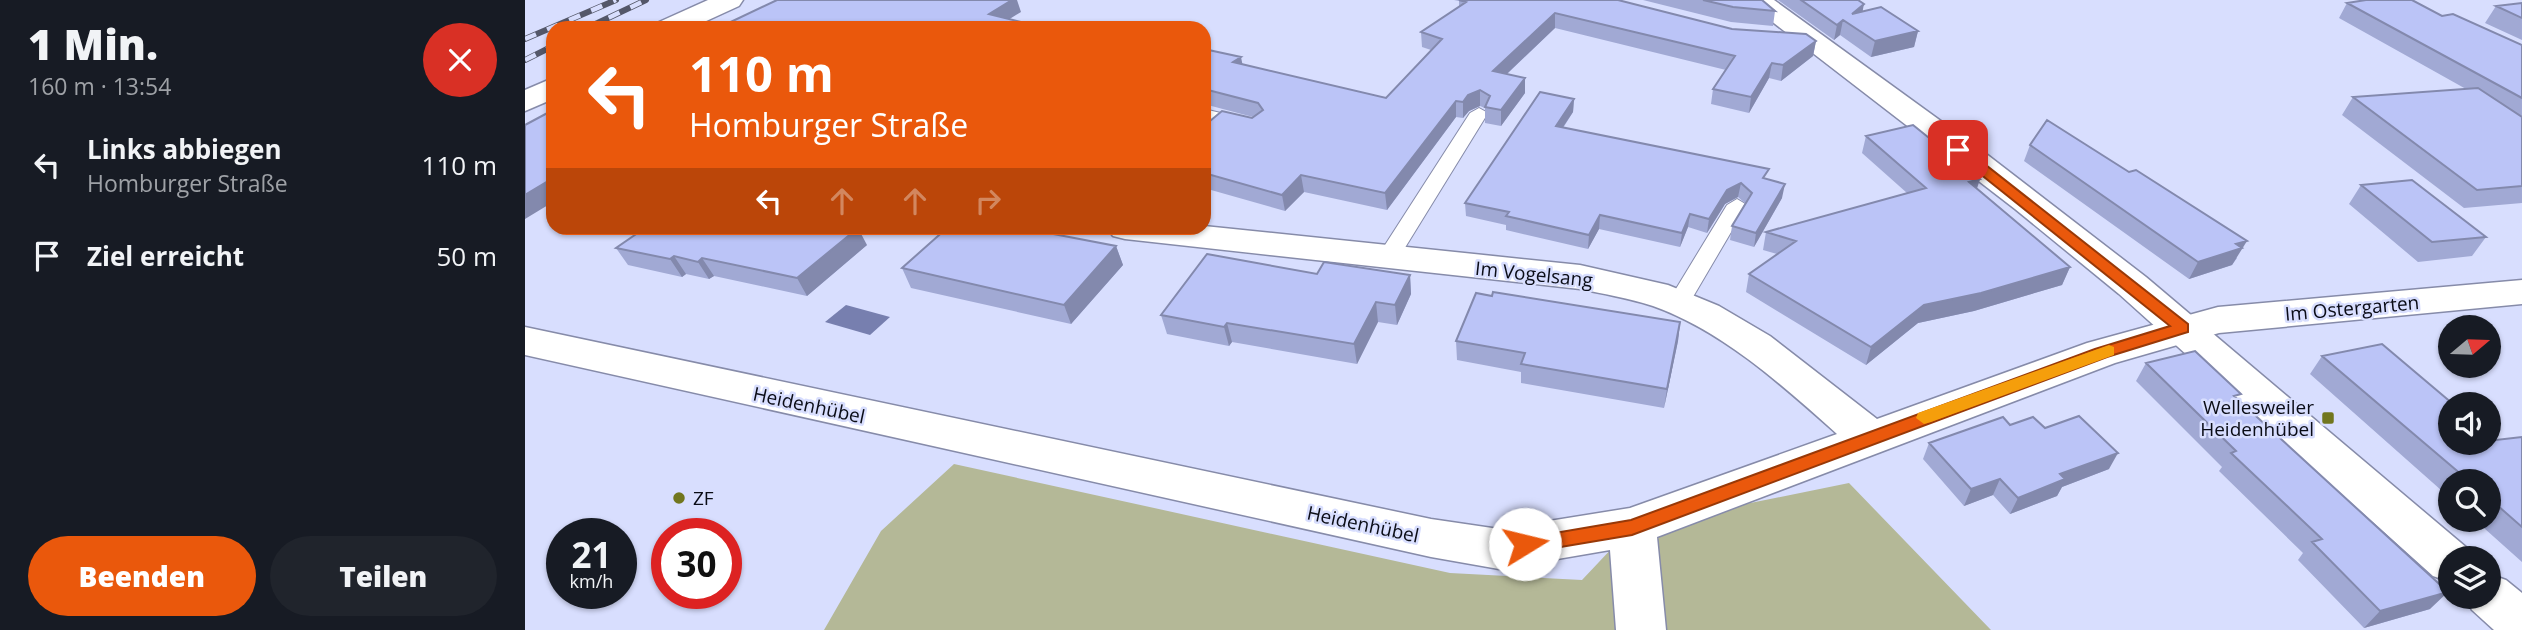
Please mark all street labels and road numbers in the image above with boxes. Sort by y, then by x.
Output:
street label: Im Vogelsang [1474,255,1594,293]
street label: Im Ostergarten [2284,289,2420,327]
street label: Heidenhübel [751,380,867,430]
street label: Heidenhübel [1305,499,1421,549]

